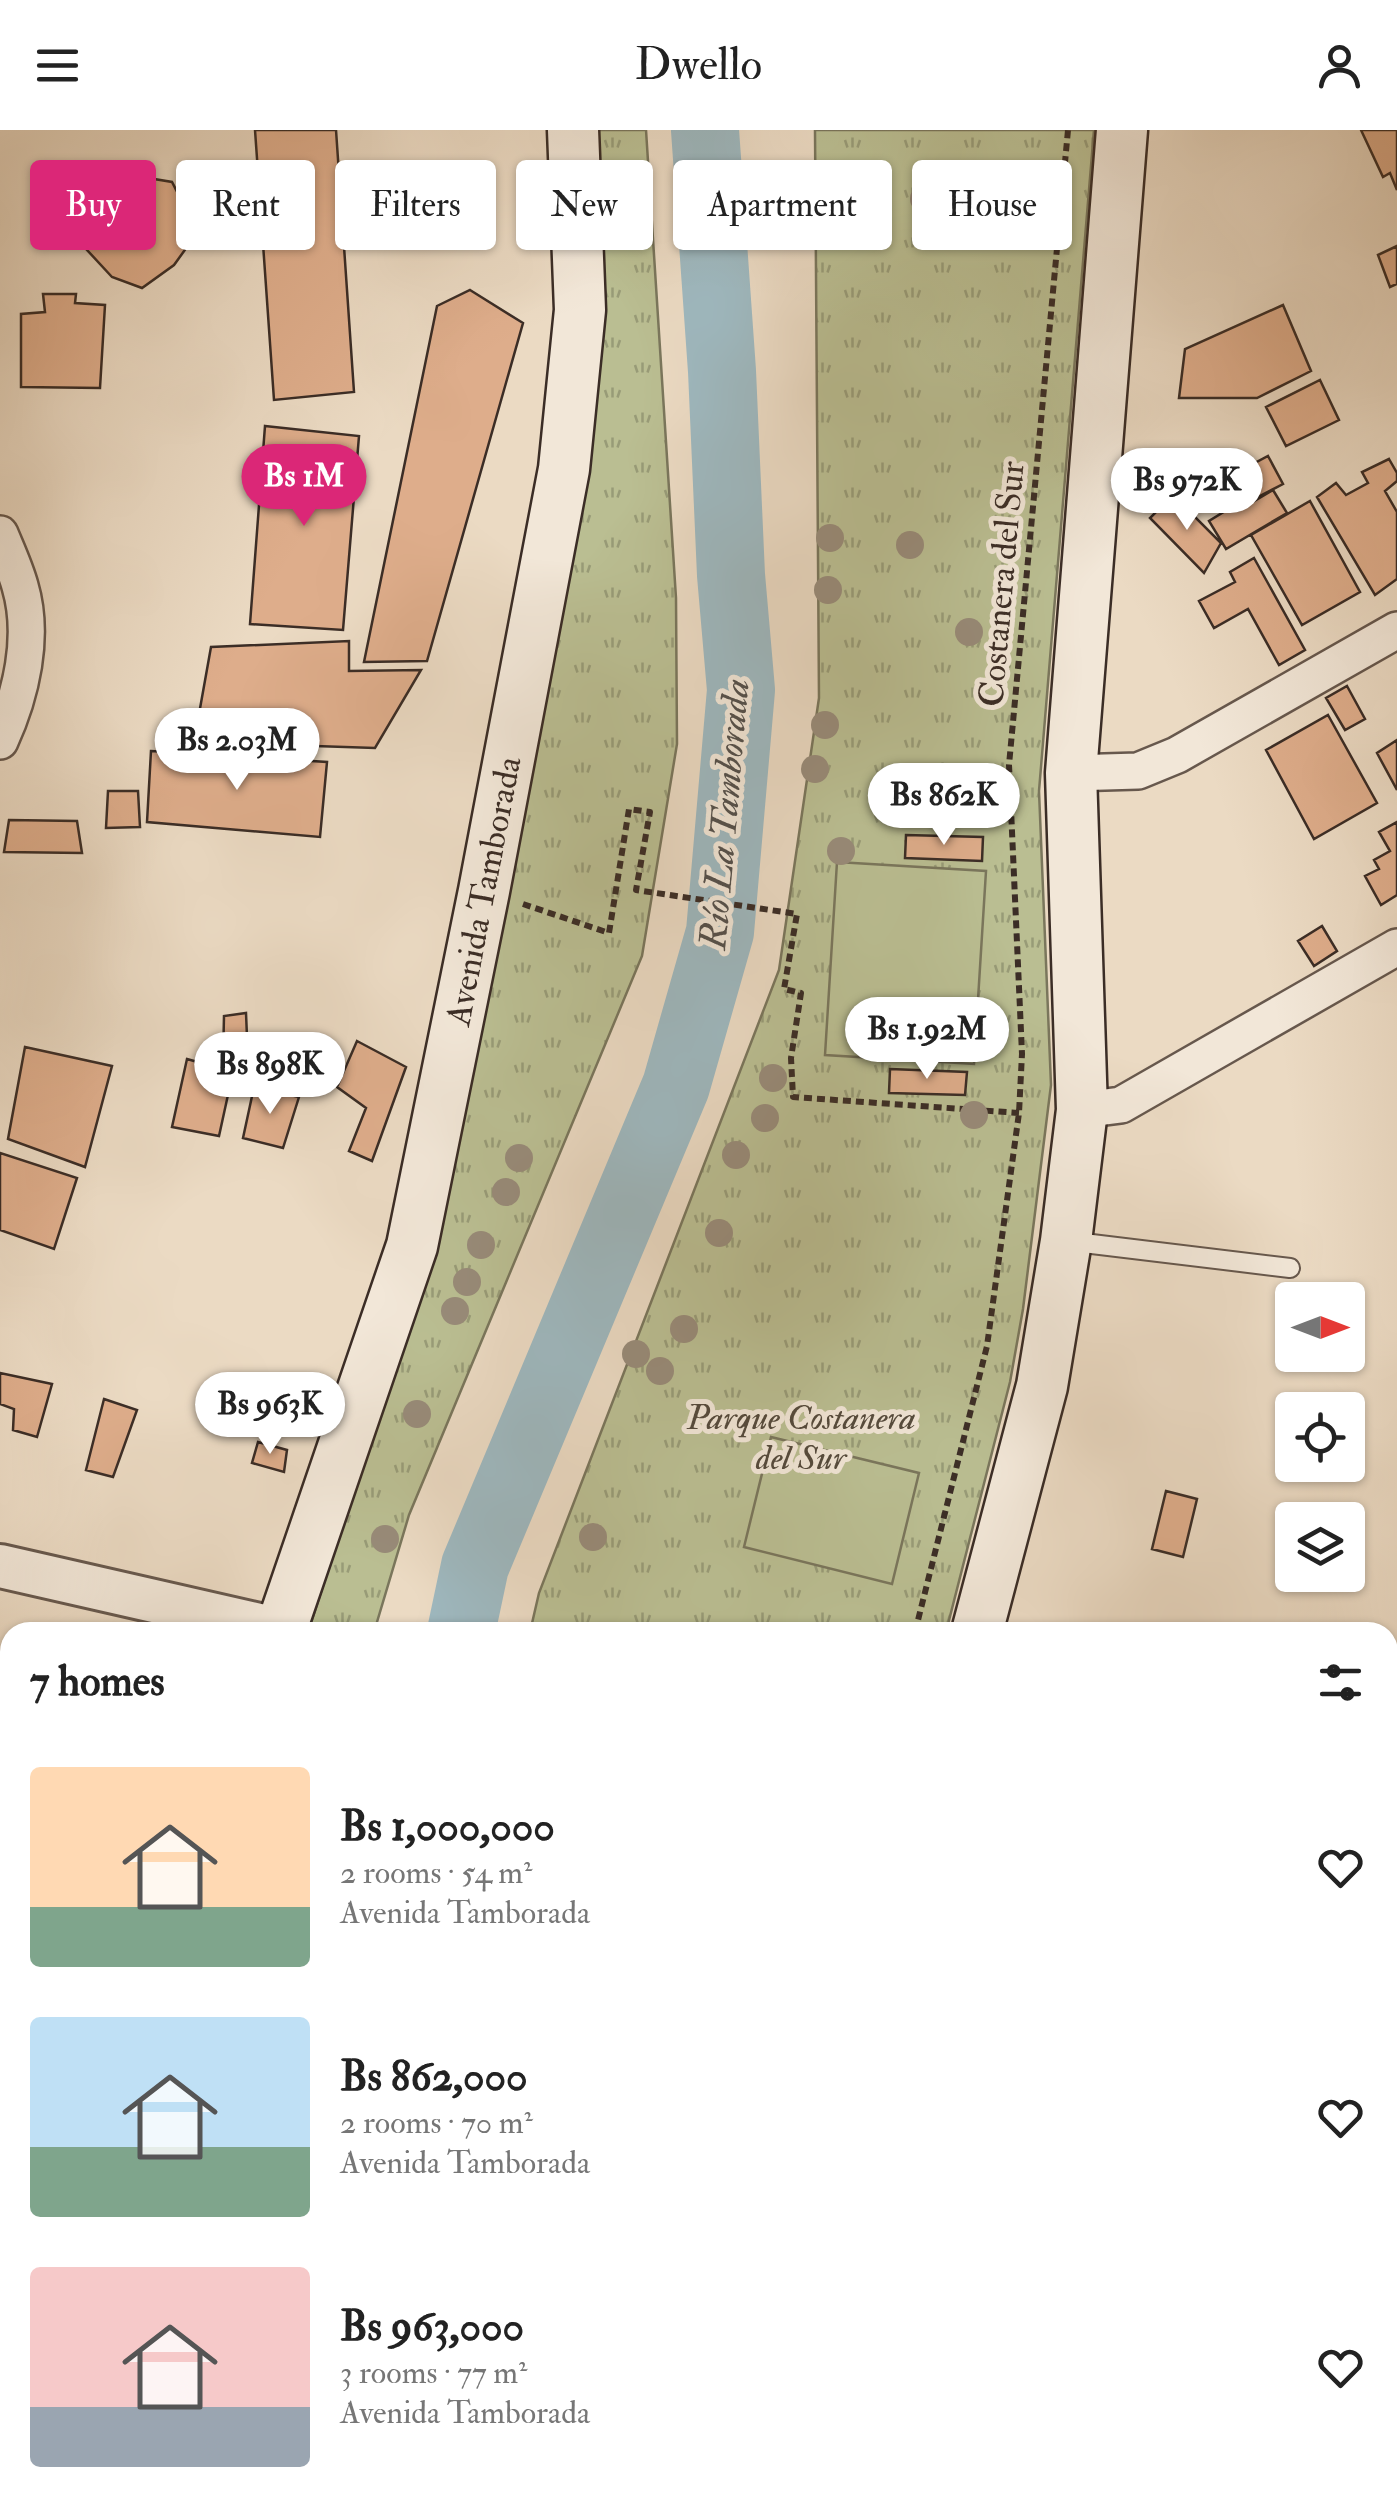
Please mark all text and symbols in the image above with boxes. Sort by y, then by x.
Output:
text: Dwello [635,37,762,93]
icon: menu [30,38,85,93]
icon: person [1312,38,1367,93]
chip: Buy [30,160,156,250]
chip: Rent [176,160,315,250]
chip: Filters [335,160,496,250]
chip: New [516,160,653,250]
chip: Apartment [673,160,892,250]
chip: House [912,160,1072,250]
pin: Bs 1M [234,444,374,529]
pin: Bs 972K [1095,448,1279,533]
text: Bs 1M [263,456,345,496]
street label: Costanera del Sur [969,459,1035,709]
text: Bs 972K [1133,460,1241,500]
water label: Río La Tamborada [689,677,761,952]
pin: Bs 2.03M [134,708,340,793]
text: Bs 2.03M [177,720,297,760]
street label: Avenida Tamborada [436,752,532,1031]
pin: Bs 862K [852,763,1036,848]
text: Bs 862K [890,775,998,815]
pin: Bs 1.92M [824,997,1030,1082]
text: Bs 1.92M [867,1009,987,1049]
pin: Bs 898K [178,1032,362,1117]
text: Bs 898K [216,1044,324,1084]
north arrow [1275,1282,1365,1372]
map controls [1275,1282,1365,1592]
pin: Bs 963K [178,1372,362,1457]
text: Bs 963K [217,1384,323,1424]
button: locate [1275,1392,1365,1482]
park label: Parque Costanera del Sur [685,1396,916,1480]
button: layers [1275,1502,1365,1592]
icon: filters [1313,1655,1368,1710]
text: 7 homes [30,1656,165,1708]
text: Bs 1,000,000 [340,1801,555,1853]
icon: home [110,1807,230,1927]
icon: heart [1313,1840,1368,1895]
text: 2 rooms · 54 m² [340,1853,532,1893]
text: Avenida Tamborada [340,1893,590,1933]
text: Bs 862,000 [340,2051,527,2103]
icon: home [110,2057,230,2177]
icon: heart [1313,2090,1368,2145]
text: 2 rooms · 70 m² [340,2103,533,2143]
text: Avenida Tamborada [340,2143,590,2183]
text: Bs 963,000 [340,2301,524,2353]
icon: home [110,2307,230,2427]
icon: heart [1313,2340,1368,2395]
text: 3 rooms · 77 m² [340,2353,527,2393]
text: Avenida Tamborada [340,2393,590,2433]

